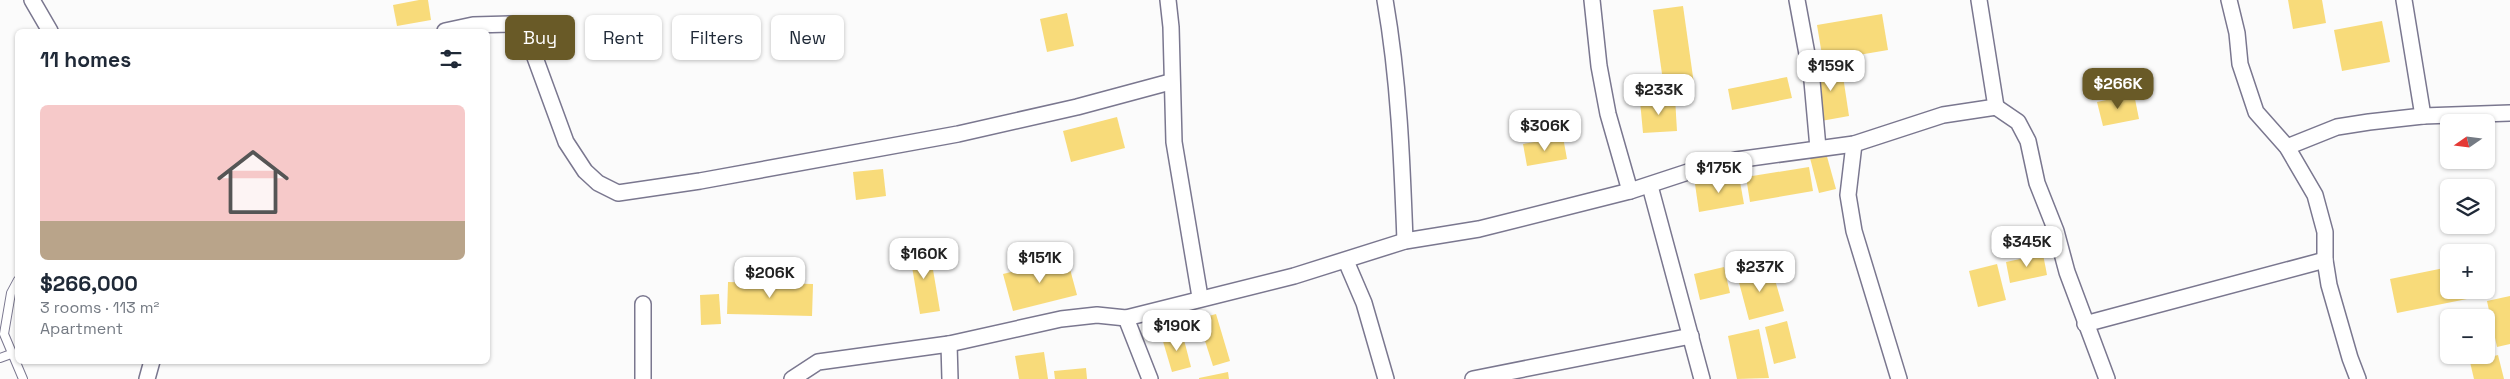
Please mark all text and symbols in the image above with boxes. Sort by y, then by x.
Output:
chip: Buy [505,15,575,60]
chip: Rent [585,15,662,60]
chip: Filters [672,15,761,60]
chip: New [771,15,844,60]
icon: filters [437,45,465,73]
text: 11 homes [40,46,131,73]
pin: $159K [1796,49,1866,92]
text: $159K [1808,55,1854,76]
pin: $266K [2083,68,2153,110]
text: $266K [2094,73,2143,94]
pin: $233K [1624,74,1694,116]
text: $233K [1635,79,1683,100]
pin: $306K [1510,110,1580,152]
north arrow [2440,114,2495,169]
map controls [2440,114,2495,364]
text: $306K [1520,115,1570,136]
icon: home [208,137,298,227]
pin: $175K [1684,152,1754,194]
text: $175K [1696,157,1742,178]
button: layers [2440,179,2495,234]
pin: $345K [1992,226,2062,268]
text: $345K [2002,231,2052,252]
pin: $160K [889,238,959,280]
pin: $151K [1005,242,1075,284]
text: $160K [900,243,948,264]
button: + [2440,244,2495,299]
text: $151K [1018,247,1062,268]
pin: $237K [1725,250,1795,293]
pin: $206K [735,256,805,299]
text: $237K [1736,256,1784,277]
text: $206K [745,262,795,283]
text: $266,000 [40,270,138,297]
text: 3 rooms · 113 m² [40,297,159,318]
button: − [2440,309,2495,364]
pin: $190K [1142,310,1212,352]
text: $190K [1153,315,1201,336]
text: Apartment [40,318,123,339]

